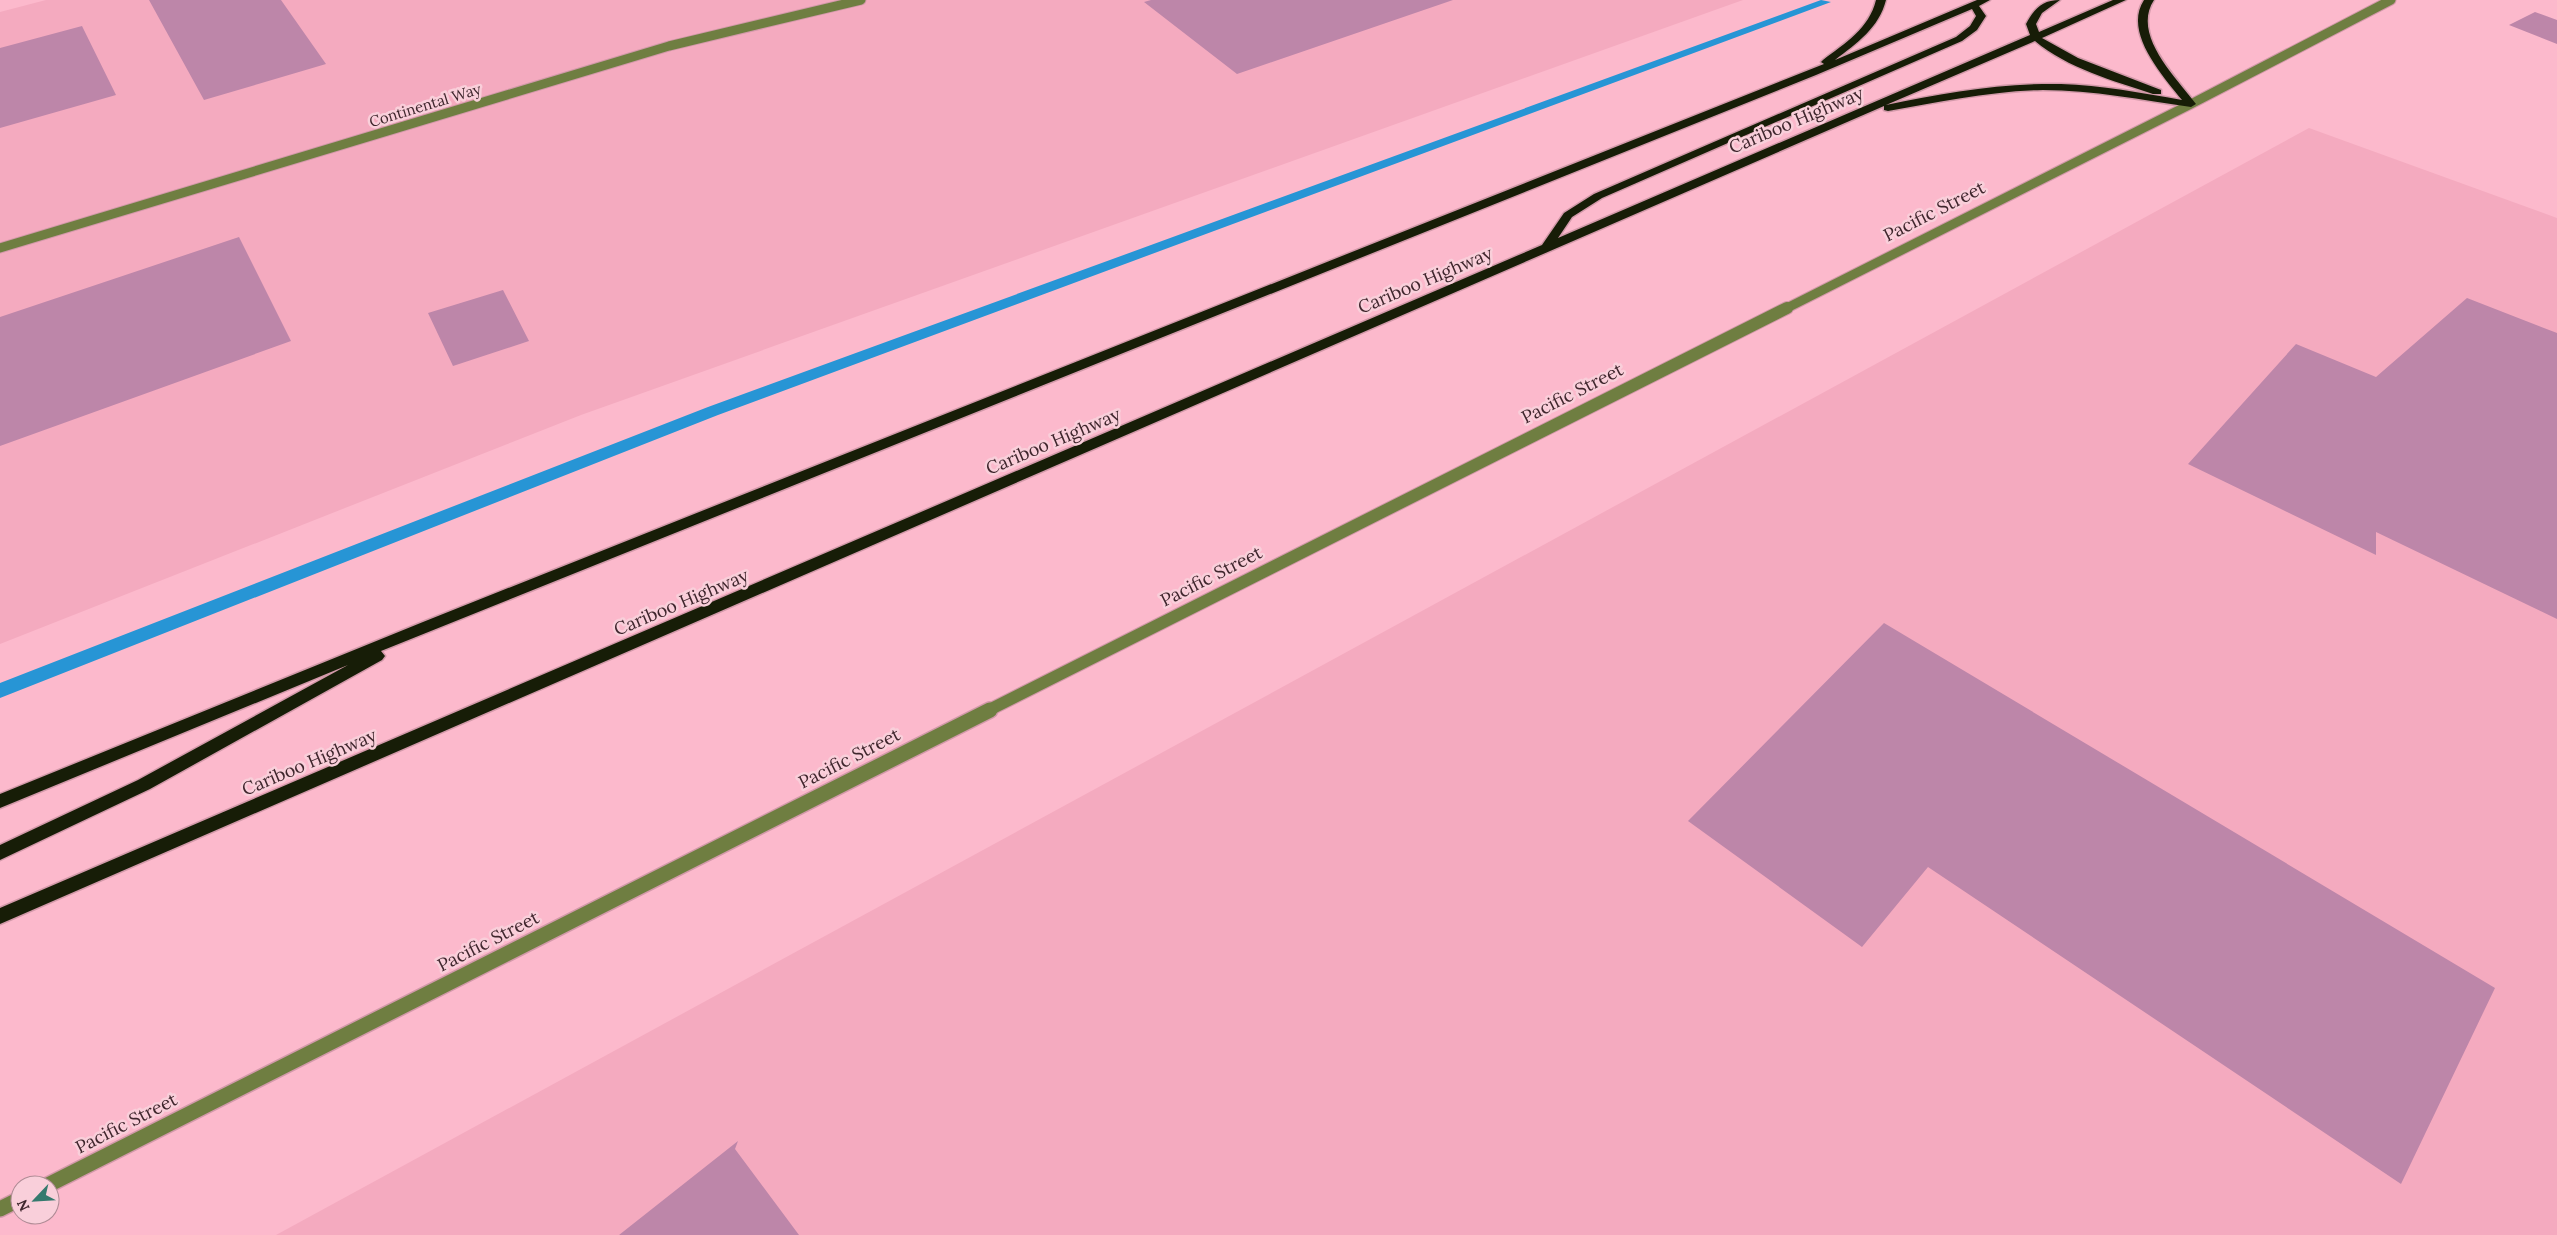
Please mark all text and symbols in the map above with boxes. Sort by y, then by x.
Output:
street label: Continental Way [367,79,483,131]
street label: Cariboo Highway [1725,81,1867,159]
street label: Pacific Street [1879,175,1989,247]
street label: Cariboo Highway [1354,241,1496,319]
street label: Pacific Street [1517,357,1627,429]
street label: Cariboo Highway [982,402,1124,480]
street label: Pacific Street [1156,540,1266,612]
street label: Cariboo Highway [610,563,752,641]
street label: Pacific Street [794,722,904,794]
street label: Cariboo Highway [238,723,380,801]
street label: Pacific Street [433,905,543,977]
street label: Pacific Street [71,1087,181,1159]
north arrow [10,1175,60,1225]
text: N [13,1197,34,1214]

